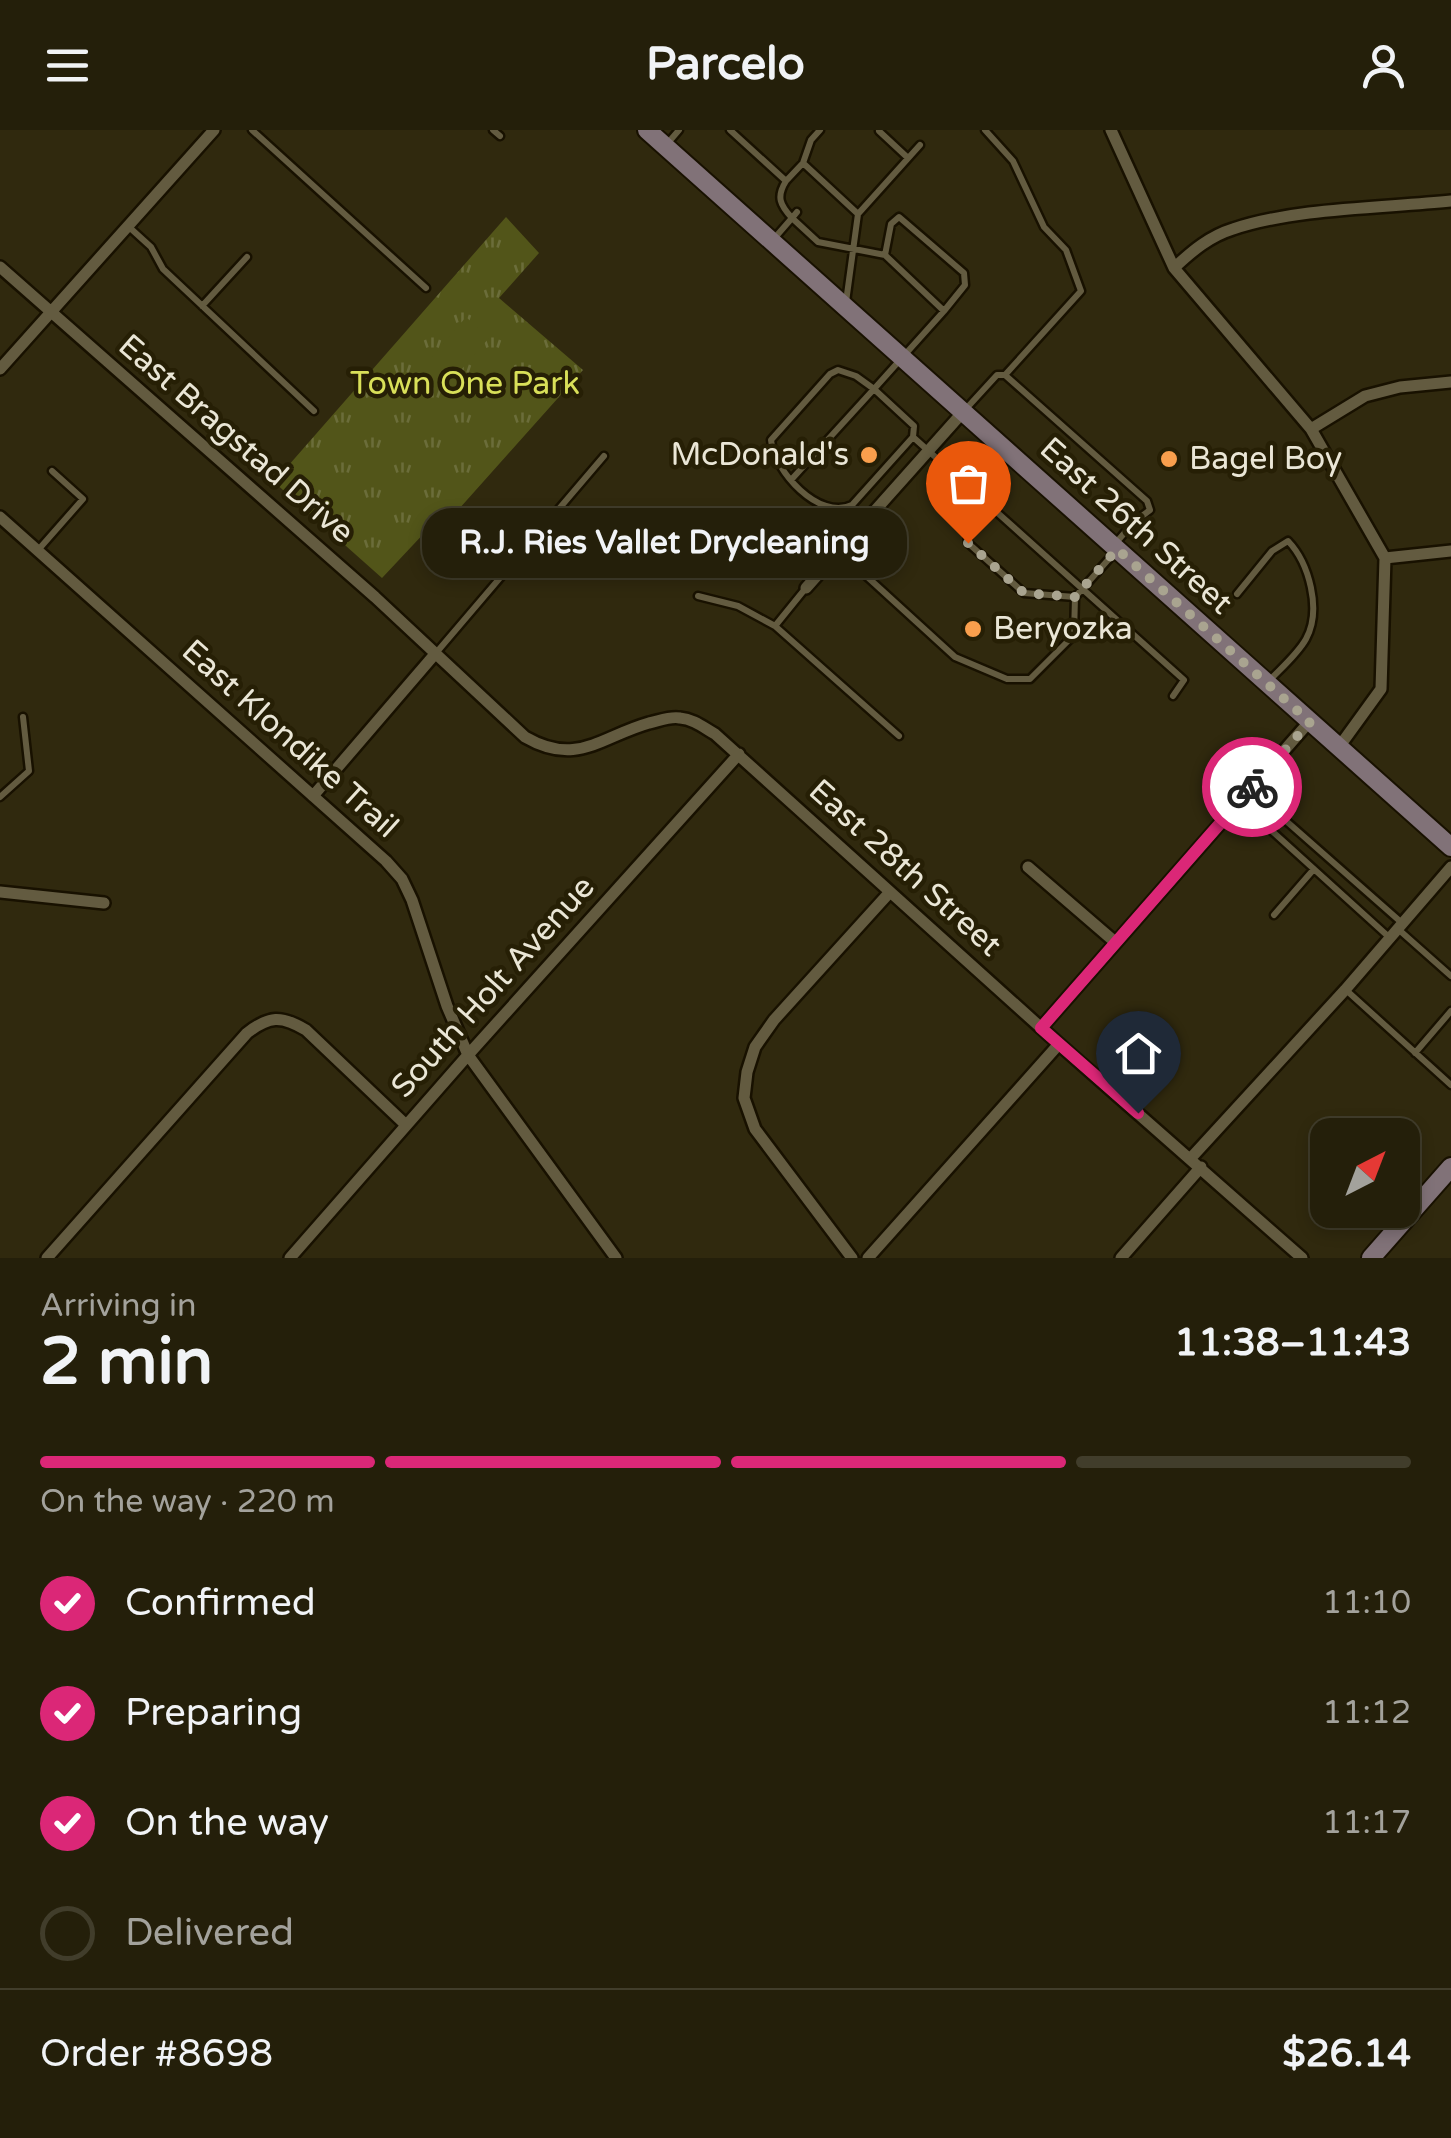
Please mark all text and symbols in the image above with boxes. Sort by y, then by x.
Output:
icon: menu [40,38,95,93]
text: Parcelo [646,38,805,92]
icon: person [1356,38,1411,93]
street label: East Bragstad Drive [111,327,361,551]
park label: Town One Park [350,365,580,403]
street label: East 26th Street [1032,430,1240,622]
place label: McDonald's [671,436,849,474]
place label: Bagel Boy [1189,440,1342,478]
pin [926,441,1011,544]
marker: McDonald's [858,444,880,466]
marker: Bagel Boy [1158,448,1180,470]
icon: bag [941,456,996,511]
callout: R.J. Ries Vallet Drycleaning [423,508,908,578]
text: R.J. Ries Vallet Drycleaning [459,524,870,562]
place label: Beryozka [993,610,1133,648]
marker: Beryozka [962,618,984,640]
street label: East Klondike Trail [174,632,406,846]
courier [1202,737,1302,837]
icon: bike [1225,760,1280,815]
street label: East 28th Street [801,772,1009,964]
street label: South Holt Avenue [384,868,602,1106]
pin [1096,1011,1181,1114]
icon: home [1111,1026,1166,1081]
north arrow [1310,1118,1420,1228]
map controls [1310,1118,1420,1228]
text: Arriving in [40,1287,197,1325]
text: 11:38–11:43 [1174,1320,1411,1366]
text: 2 min [40,1323,213,1402]
text: On the way · 220 m [40,1483,335,1521]
icon: check [40,1576,95,1631]
text: Confirmed [125,1580,316,1626]
text: 11:10 [1322,1584,1411,1622]
icon: check [40,1686,95,1741]
text: Preparing [125,1690,302,1736]
text: 11:12 [1322,1694,1411,1732]
icon: check [40,1796,95,1851]
text: On the way [125,1800,329,1846]
text: 11:17 [1322,1804,1411,1842]
text: Delivered [125,1910,294,1956]
text: Order #8698 [40,2031,273,2077]
text: $26.14 [1282,2031,1411,2077]

